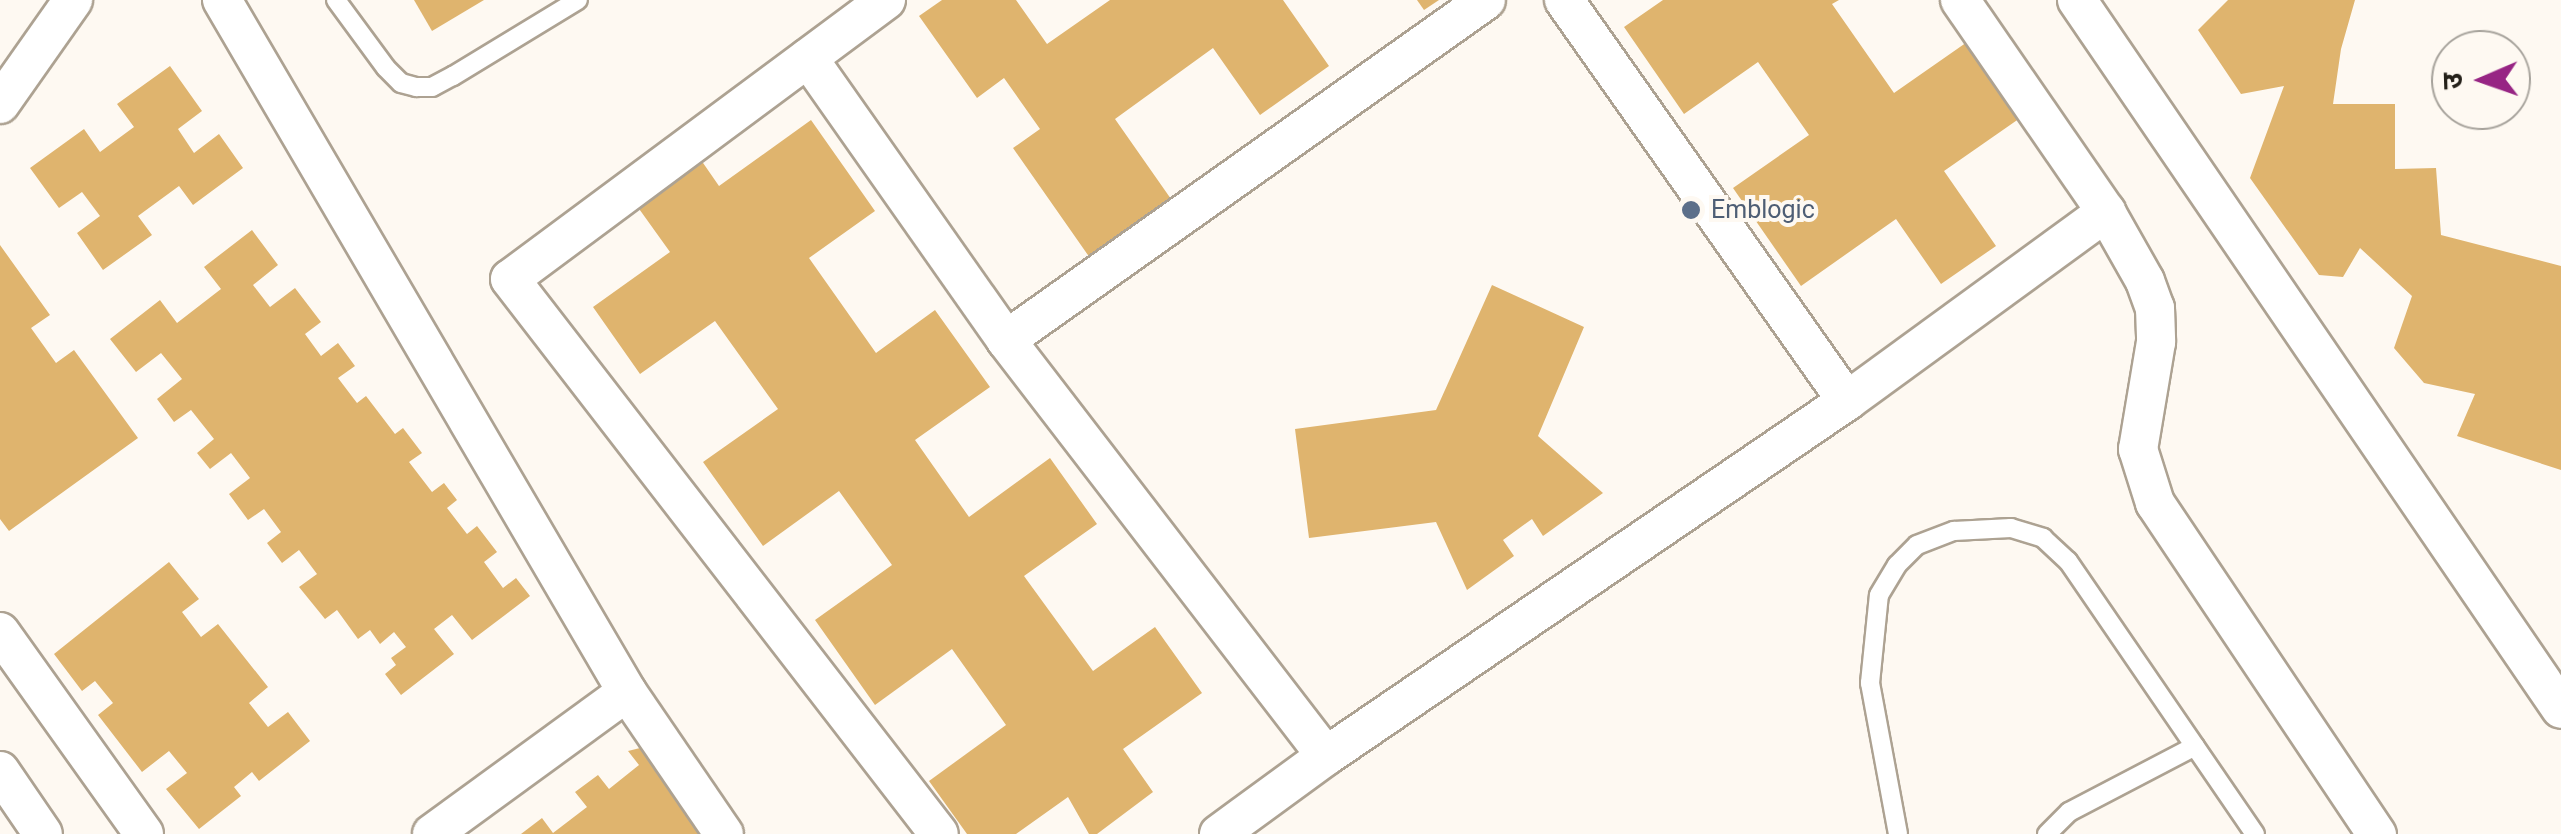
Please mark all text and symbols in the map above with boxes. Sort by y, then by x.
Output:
north arrow [2431,30,2531,130]
text: उ [2436,72,2469,90]
place label: Emblogic [1711,195,1815,225]
marker: Emblogic [1680,199,1702,221]

